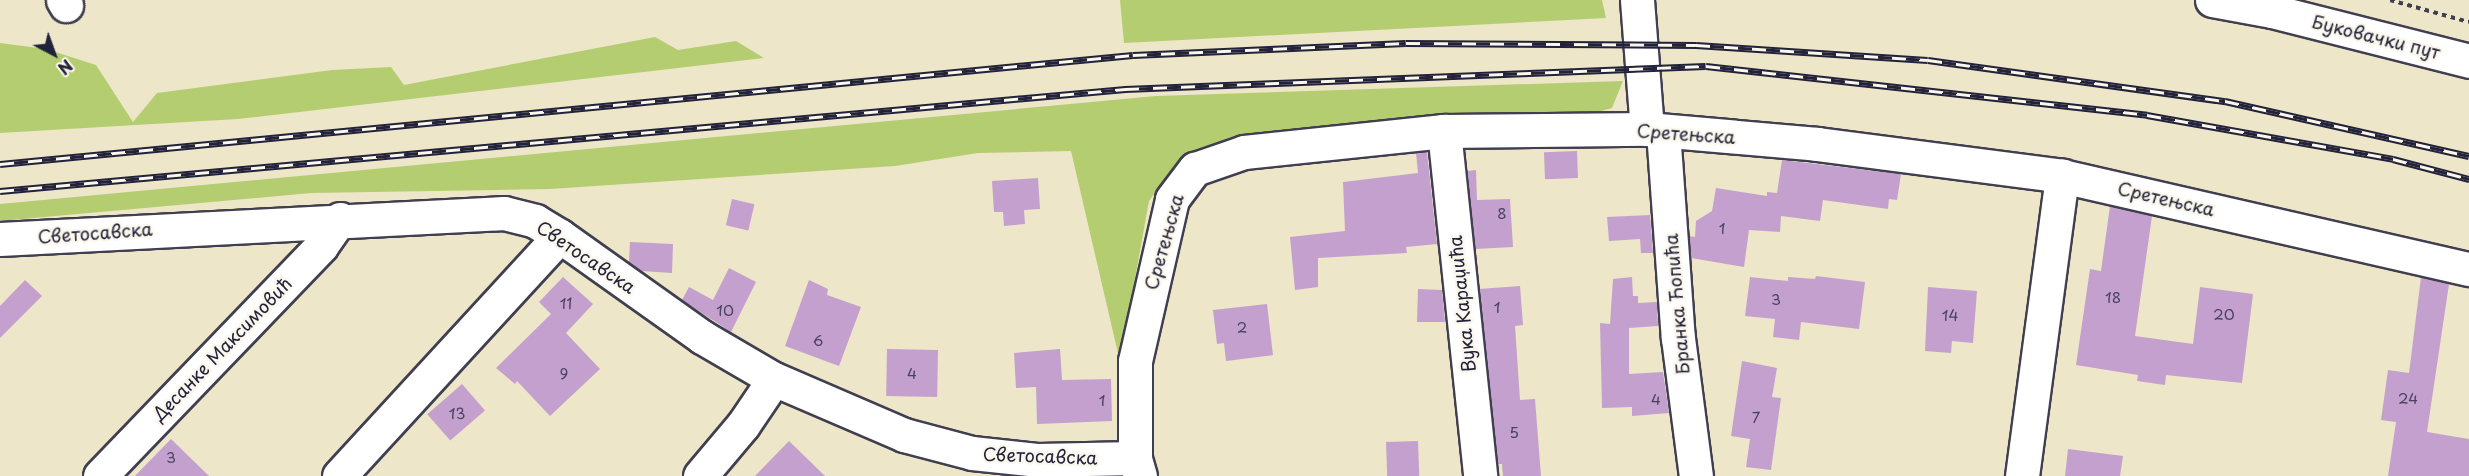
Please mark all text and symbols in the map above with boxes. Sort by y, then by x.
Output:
street label: Буковачки пут [2309,11,2443,63]
north arrow [24,24,84,84]
text: N [53,54,78,81]
street label: Сретењска [1636,120,1736,148]
street label: Сретењска [2115,177,2217,221]
street label: Сретењска [1140,192,1188,292]
house number: 8 [1497,204,1507,222]
street label: Светосавска [532,216,640,298]
street label: Светосавска [37,218,153,248]
house number: 1 [1719,219,1725,237]
street label: Бранка Ћопића [1660,233,1694,375]
street label: Вука Караџића [1444,234,1480,374]
street label: Десанке Максимовић [147,272,297,426]
house number: 18 [2105,288,2121,306]
house number: 3 [1771,290,1781,308]
house number: 11 [560,294,572,312]
house number: 1 [1494,298,1500,316]
house number: 10 [716,301,734,319]
house number: 20 [2213,305,2235,323]
house number: 14 [1942,306,1958,324]
house number: 2 [1237,318,1247,336]
house number: 6 [813,331,823,349]
house number: 9 [560,364,568,382]
house number: 4 [907,364,917,382]
house number: 24 [2398,389,2418,407]
house number: 4 [1651,390,1661,408]
house number: 1 [1099,391,1105,409]
house number: 13 [449,404,465,422]
house number: 7 [1752,408,1760,426]
house number: 5 [1509,423,1519,441]
street label: Светосавска [982,443,1098,469]
house number: 3 [166,448,176,466]

